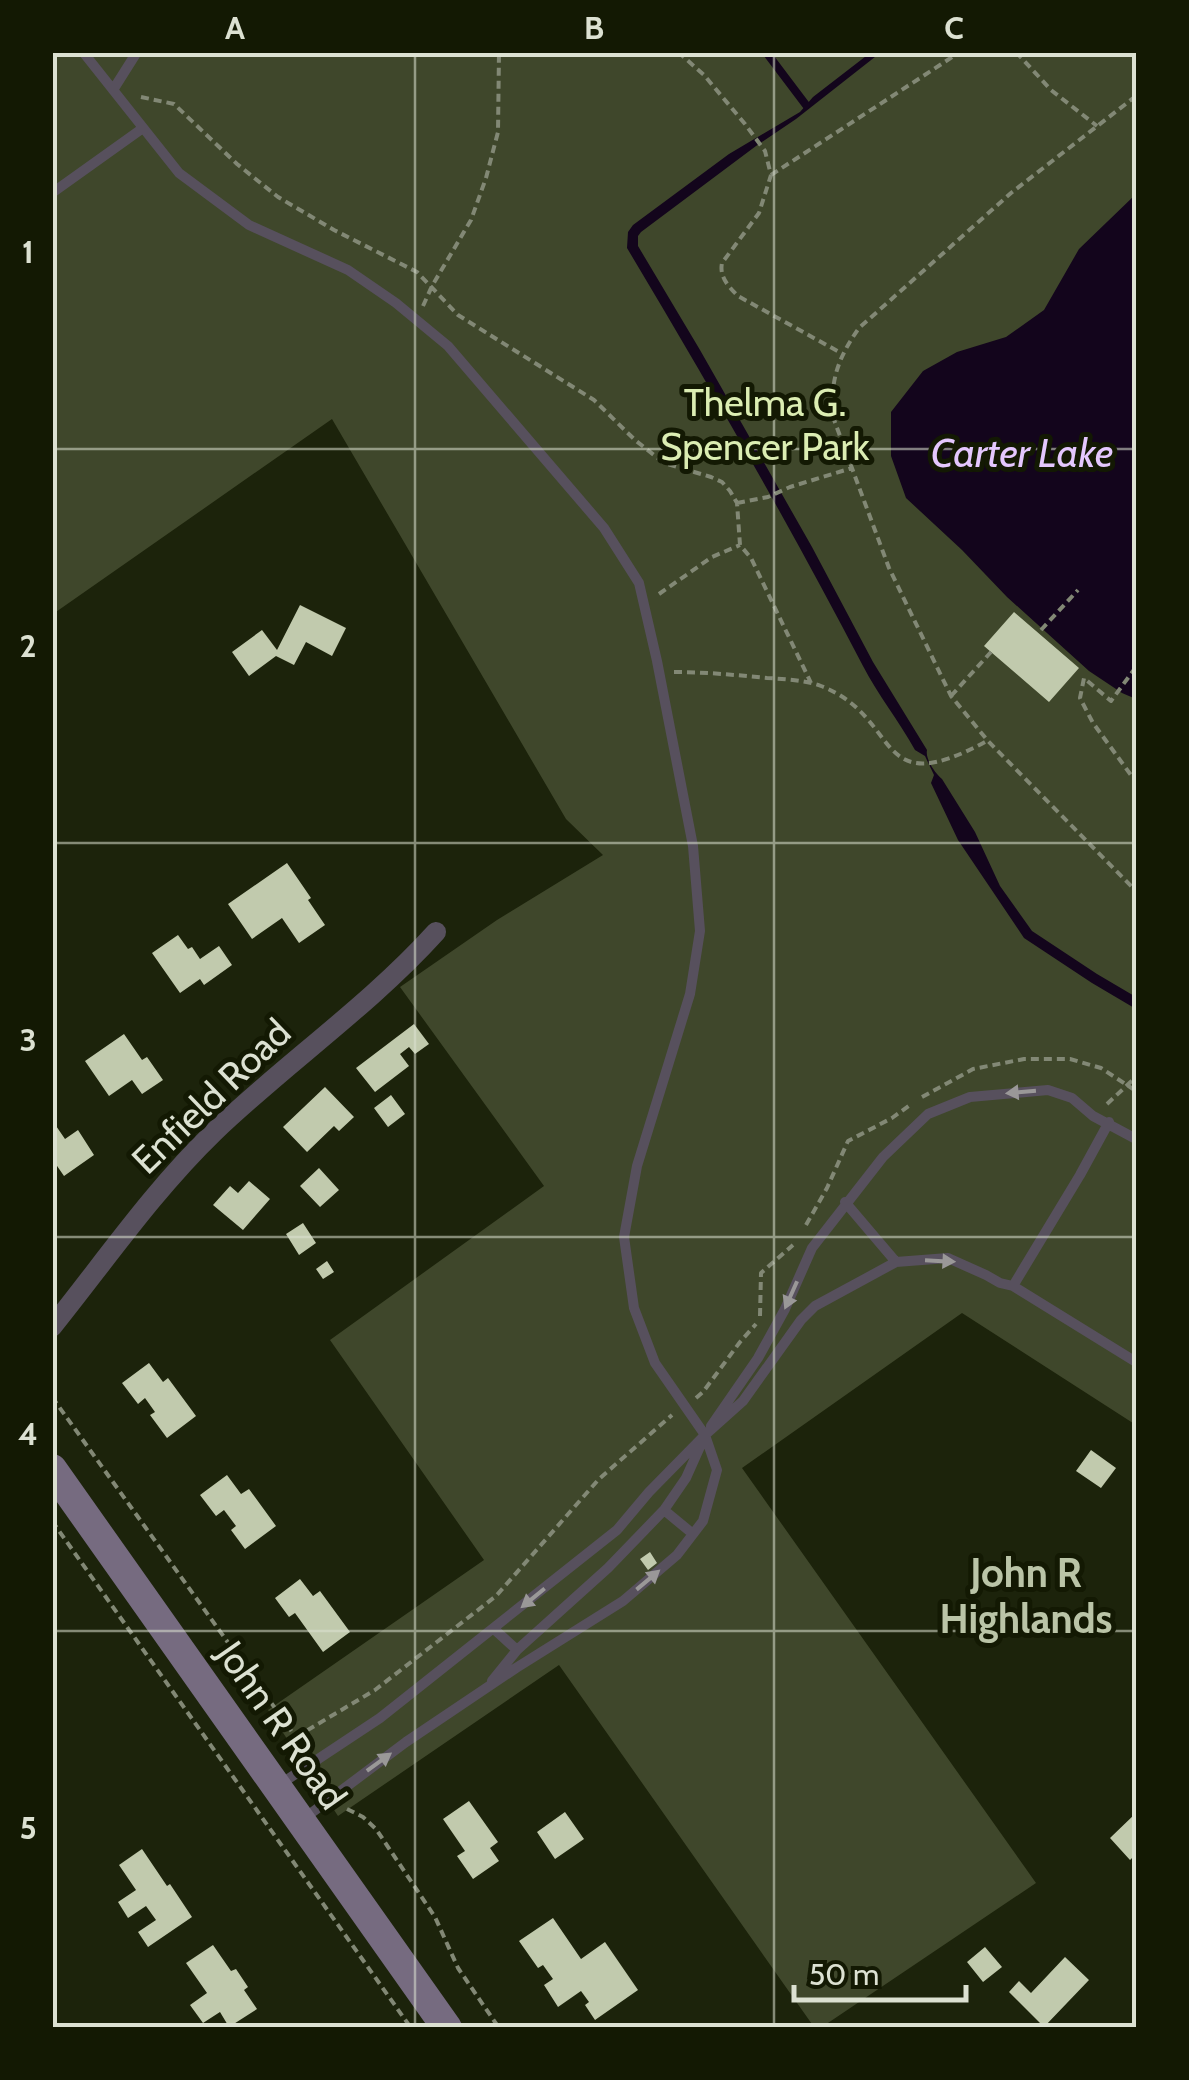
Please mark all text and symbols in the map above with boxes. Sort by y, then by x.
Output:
text: A [225,8,245,47]
text: B [584,8,604,47]
text: C [944,8,964,47]
text: 1 [22,232,34,271]
park label: Thelma G. Spencer Park [660,379,870,470]
water label: Carter Lake [931,428,1113,477]
text: 2 [20,626,36,665]
street label: Enfield Road [122,1009,300,1183]
text: 3 [19,1020,37,1059]
one-way arrow [1004,1085,1036,1101]
one-way arrow [925,1253,956,1269]
one-way arrow [783,1280,799,1310]
text: 4 [18,1414,38,1453]
district label: John R Highlands [940,1548,1112,1643]
one-way arrow [635,1569,660,1591]
one-way arrow [521,1587,546,1608]
street label: John R Road [206,1631,357,1818]
one-way arrow [366,1753,392,1772]
text: 5 [19,1808,37,1847]
scale bar [794,1940,966,2002]
text: 50 m [809,1956,879,1993]

